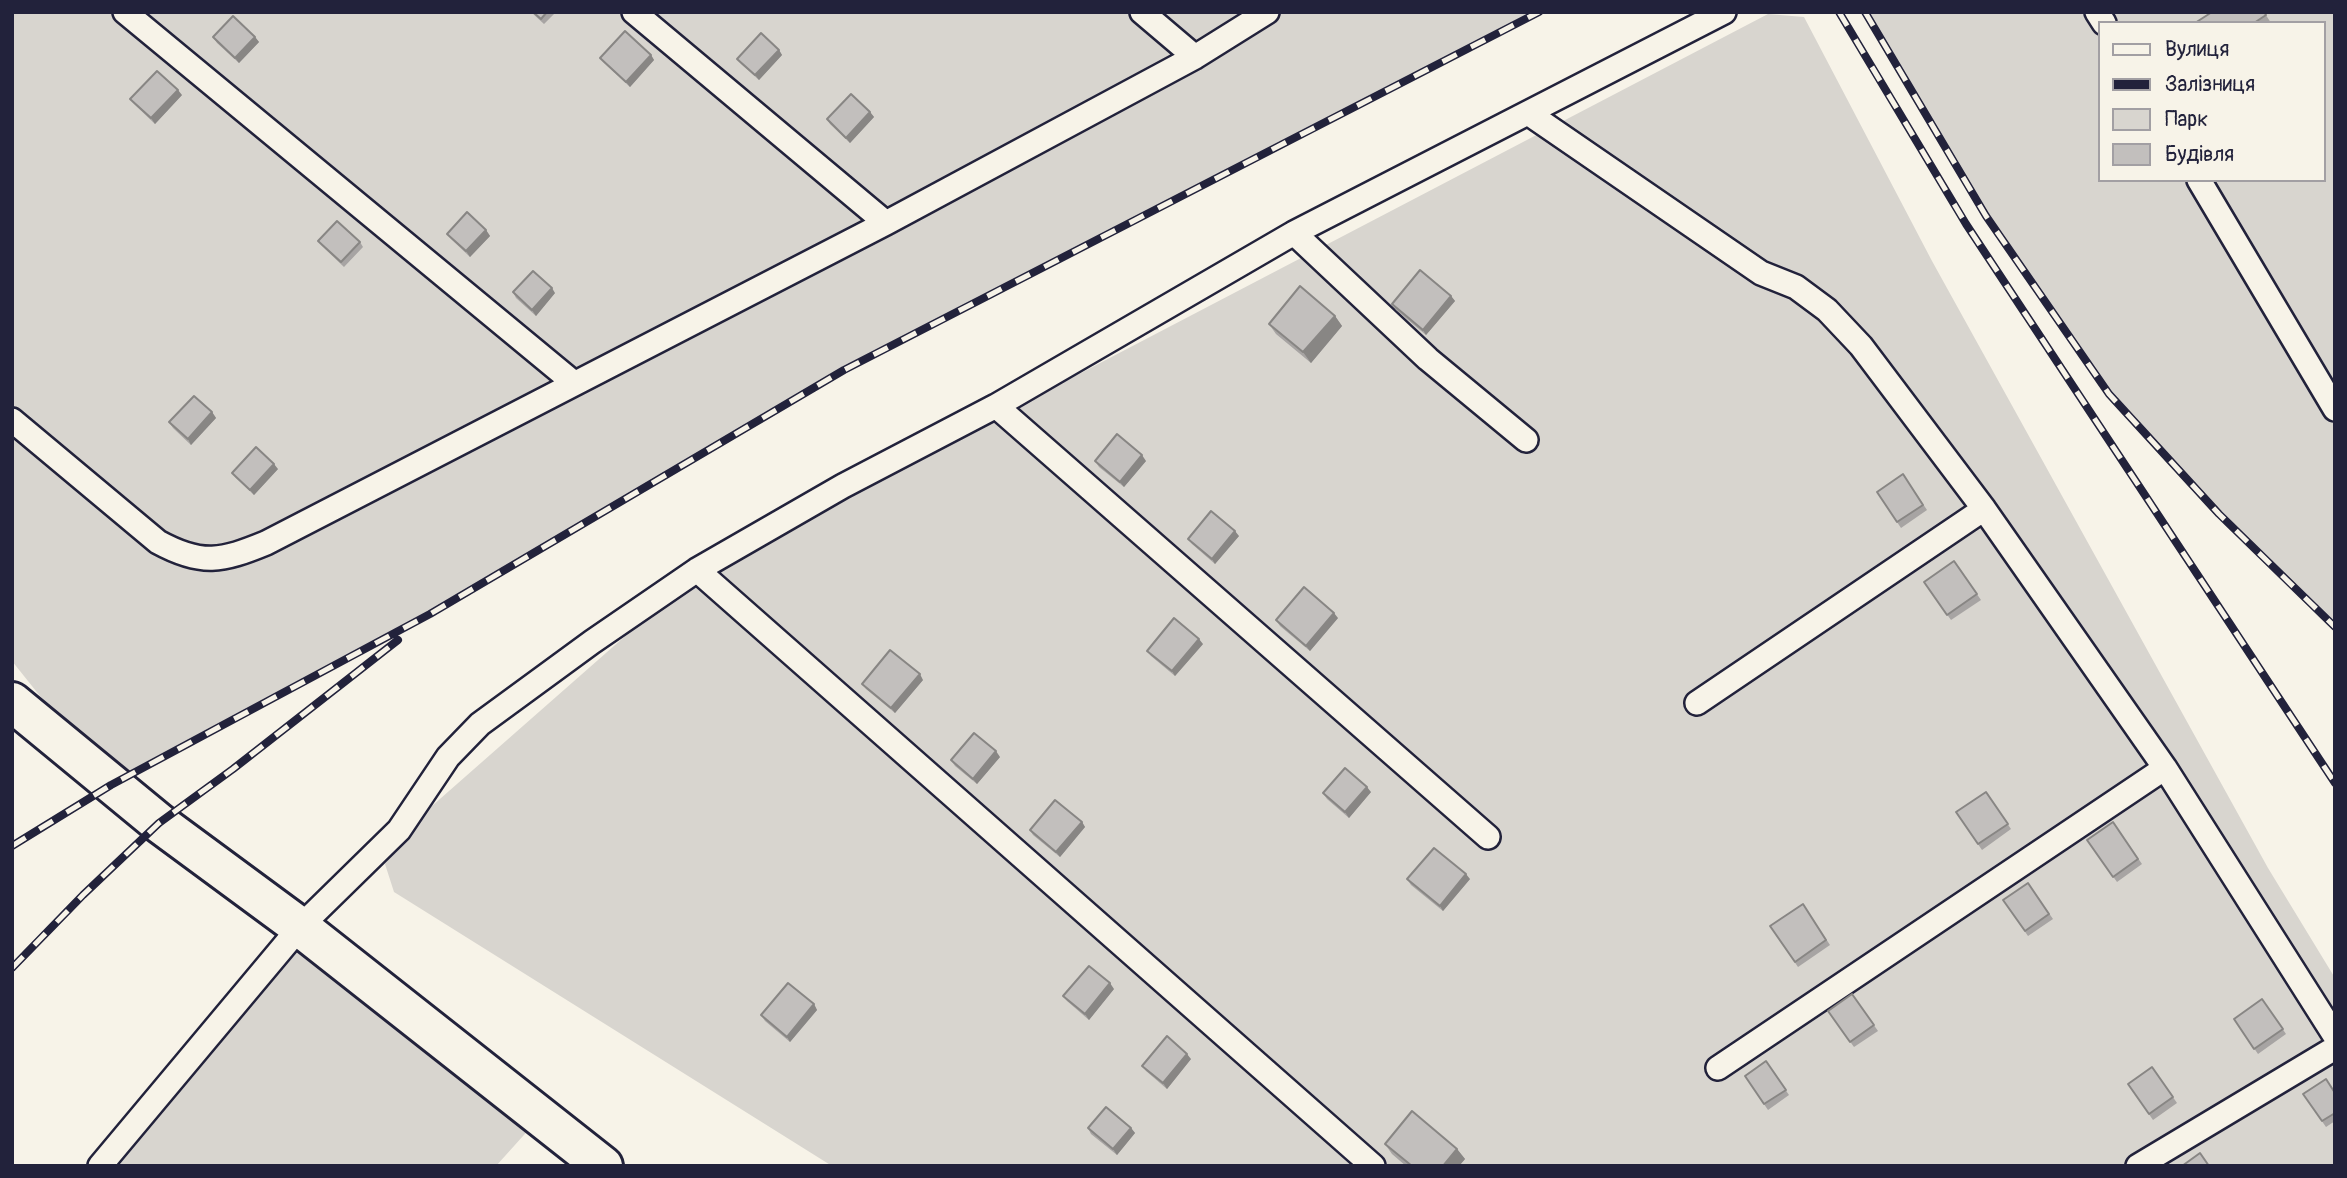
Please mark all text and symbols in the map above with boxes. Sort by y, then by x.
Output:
legend [2098,21,2326,182]
text: Вулиця [2165,36,2229,63]
text: Залізниця [2165,71,2255,98]
text: Парк [2165,106,2208,133]
text: Будівля [2165,141,2234,168]

